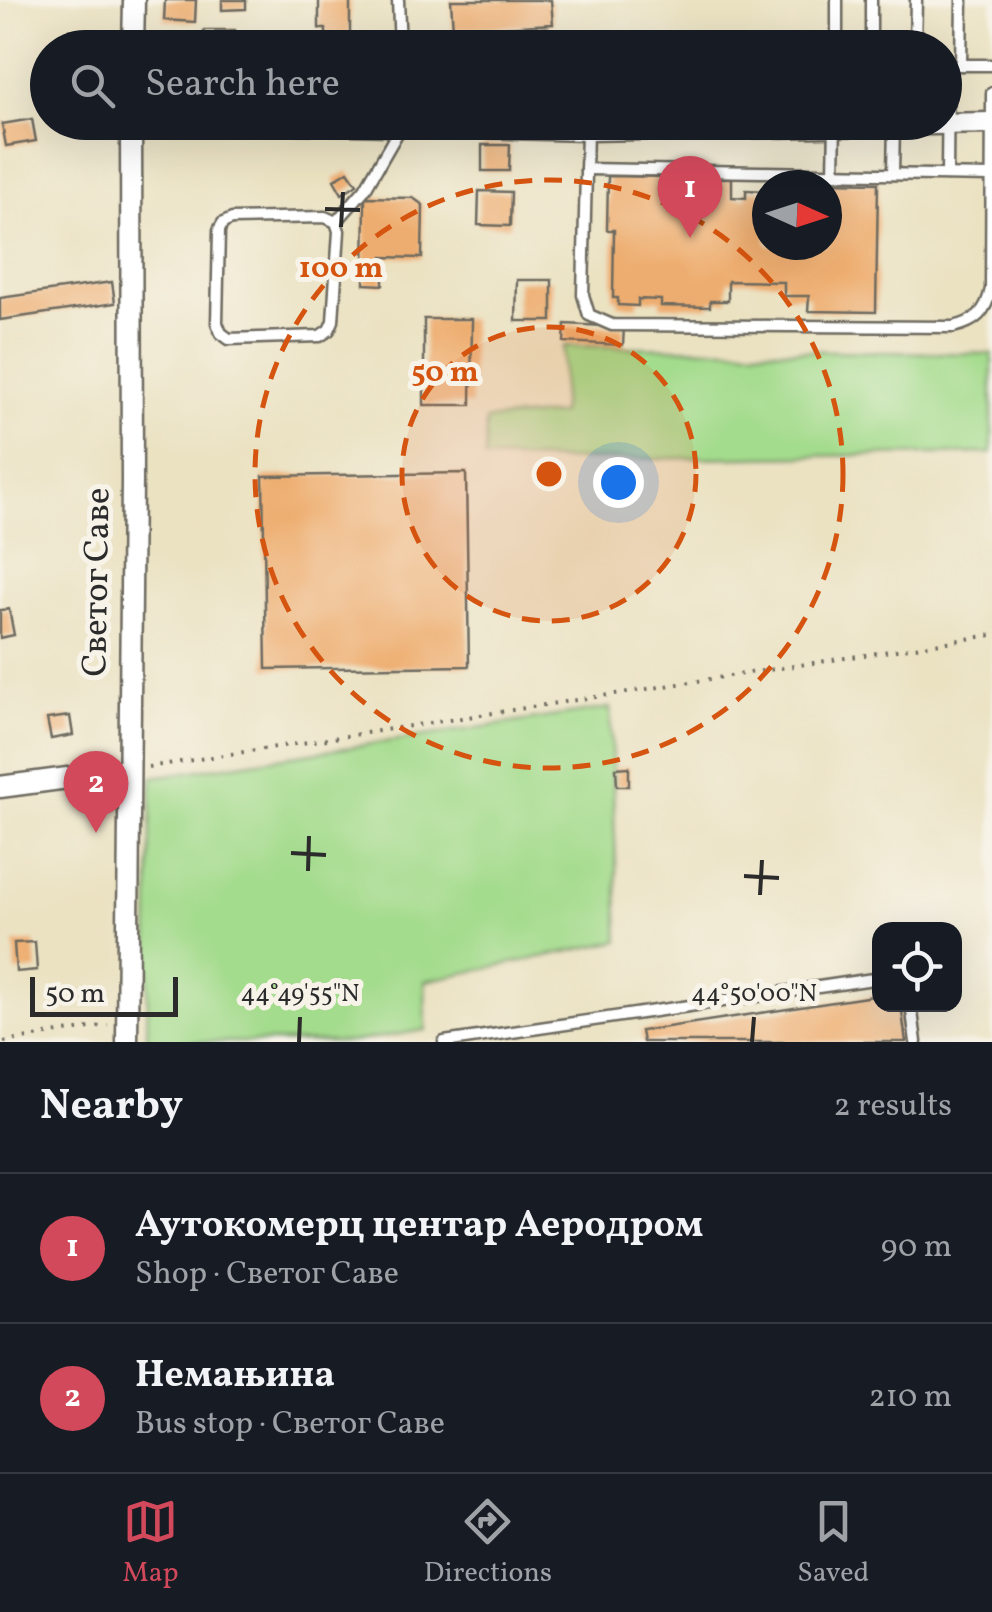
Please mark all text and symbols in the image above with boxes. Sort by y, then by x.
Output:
search box [30,30,962,140]
icon: search [65,58,120,113]
text: Search here [145,59,340,112]
pin: 1 [658,156,722,238]
north arrow [752,170,842,260]
text: 100 m [299,248,383,290]
text: 50 m [411,352,479,394]
centre of rings [531,456,567,492]
your location [593,457,644,508]
street label: Светог Саве [72,487,124,677]
pin: 2 [64,750,128,833]
map controls [872,922,962,1012]
button: locate [872,922,962,1012]
scale bar [30,972,178,1016]
text: 50 m [45,975,105,1014]
text: 44°49'55"N [240,977,360,1012]
text: 44°50'00"N [691,977,817,1012]
text: Nearby [40,1078,183,1137]
text: 2 results [834,1085,952,1129]
text: Аутокомерц центар Аеродром [135,1200,703,1253]
text: 1 [66,1226,79,1270]
text: 90 m [881,1226,952,1270]
text: Shop · Светог Саве [135,1253,399,1297]
text: Немањина [135,1350,335,1403]
text: 2 [64,1376,81,1420]
text: 210 m [868,1376,952,1420]
text: Bus stop · Светог Саве [135,1403,445,1447]
tab: Map [123,1494,179,1593]
tab: Directions [424,1494,552,1593]
tab: Saved [797,1494,869,1593]

